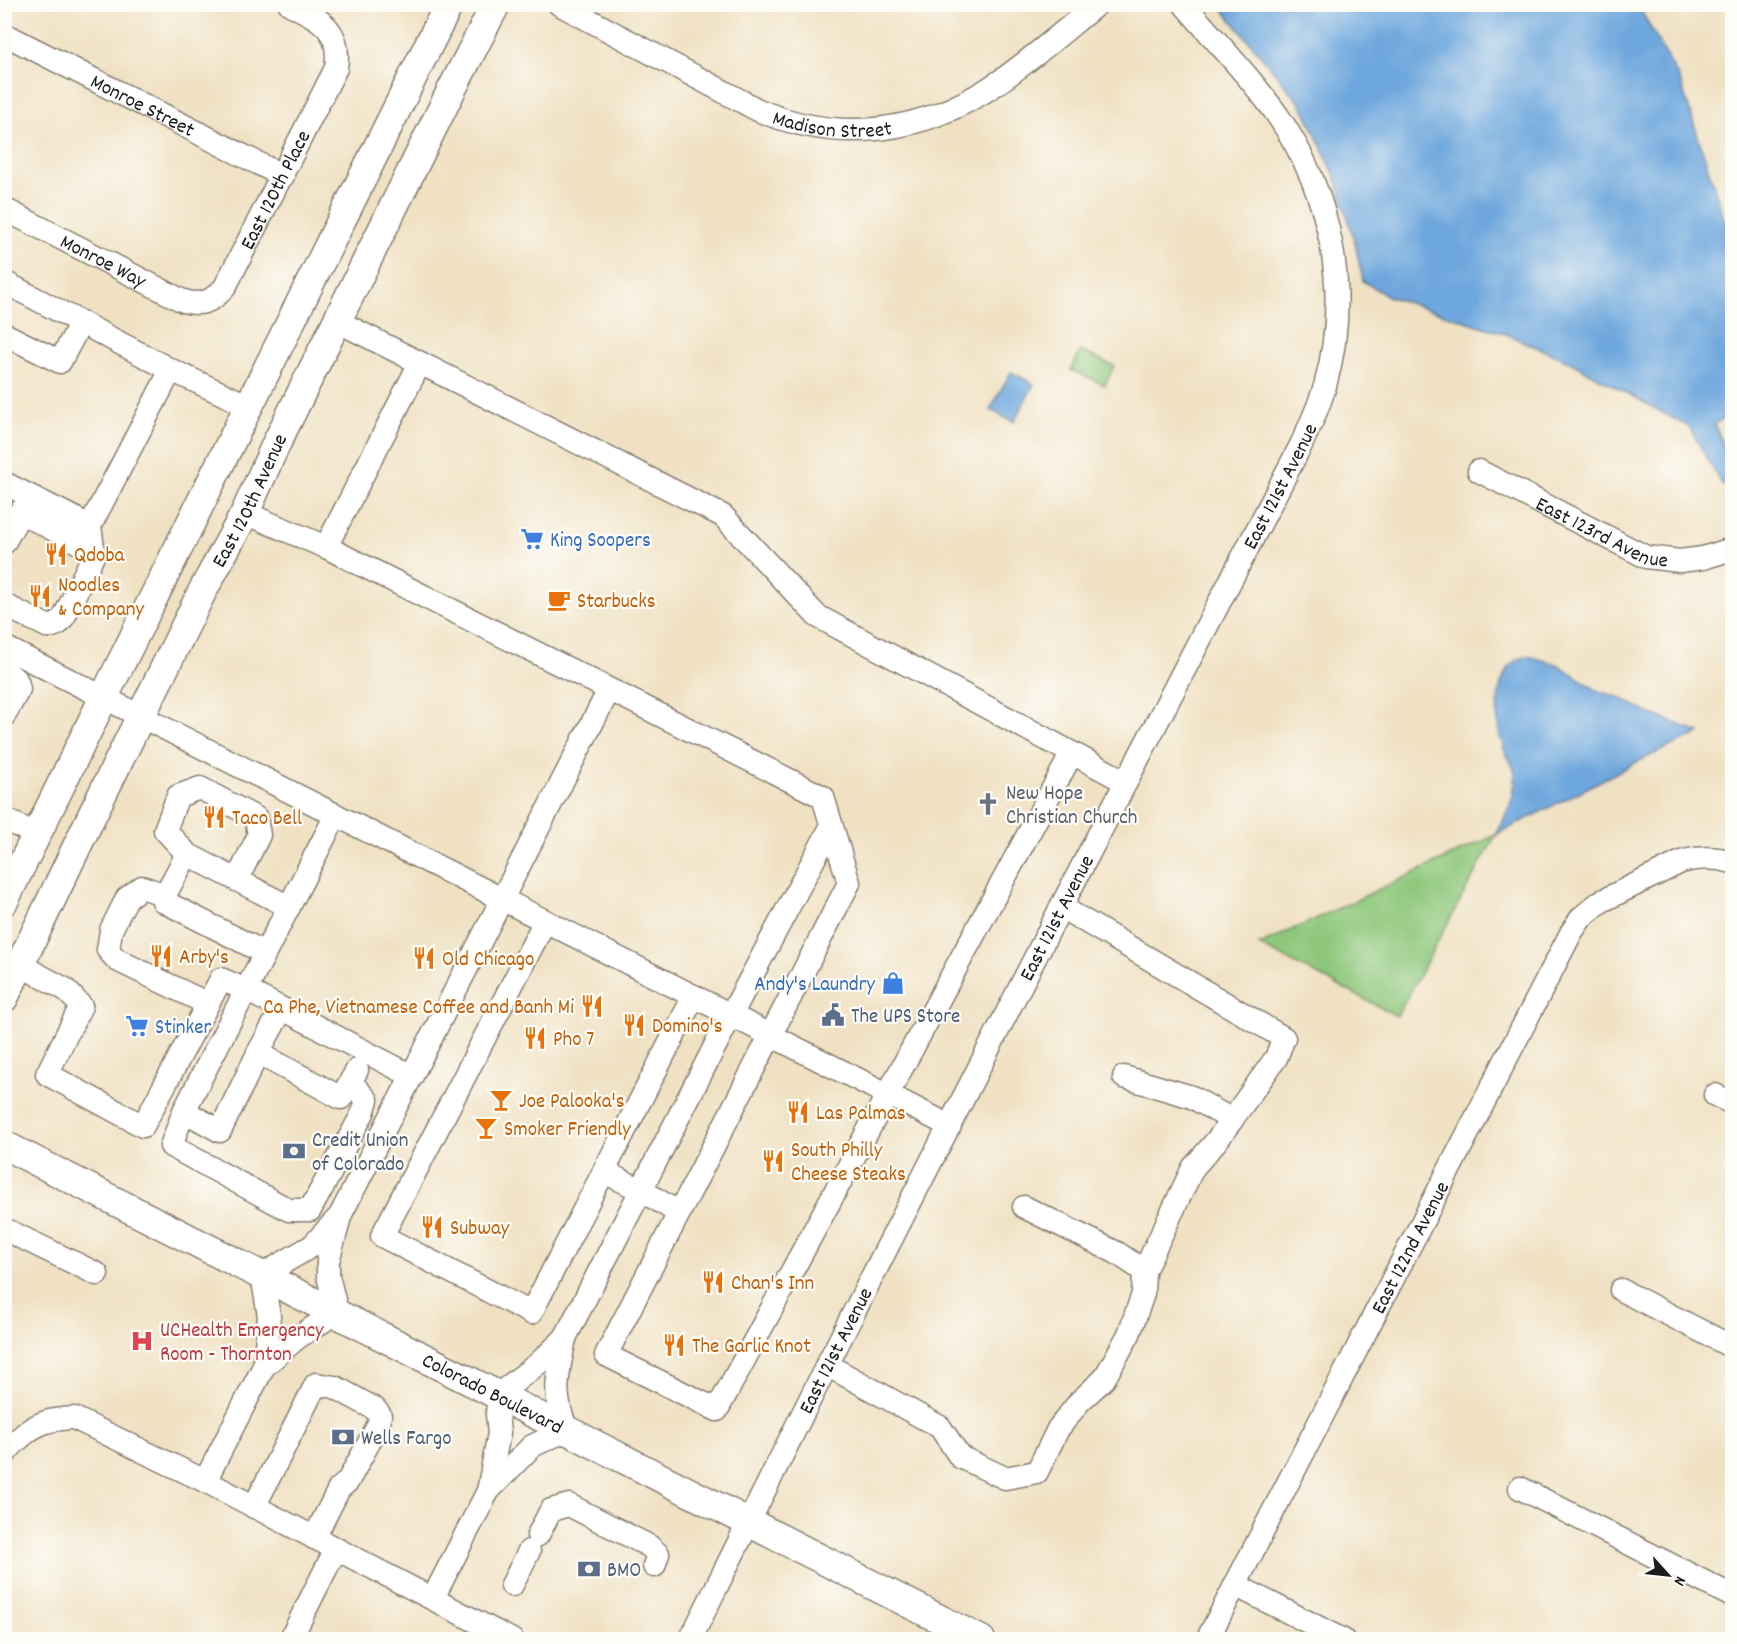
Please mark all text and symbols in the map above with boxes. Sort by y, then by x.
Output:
street label: Monroe Street [84,68,199,147]
street label: Madison Street [768,105,894,148]
street label: East 120th Place [234,126,320,256]
street label: Monroe Way [54,228,151,298]
street label: East 121st Avenue [1237,419,1327,556]
street label: East 120th Avenue [206,429,297,574]
street label: East 123rd Avenue [1529,491,1669,577]
supermarket icon: King Soopers [519,526,545,552]
place label: King Soopers [550,527,651,557]
restaurant icon: Qdoba [43,541,69,567]
place label: Qdoba [74,542,126,572]
place label: Noodles & Company [58,572,144,626]
restaurant icon: Noodles & Company [27,583,53,609]
cafe icon: Starbucks [546,587,572,613]
place label: Starbucks [577,588,656,618]
place label: New Hope Christian Church [1006,780,1137,834]
church icon: New Hope Christian Church [975,791,1001,817]
restaurant icon: Taco Bell [201,804,227,830]
place label: Taco Bell [232,805,302,835]
street label: East 121st Avenue [1014,850,1103,987]
restaurant icon: Arby's [148,943,174,969]
place label: Arby's [179,944,229,974]
restaurant icon: Old Chicago [411,945,437,971]
place label: Old Chicago [442,946,534,976]
shop icon: Andy's Laundry [880,970,906,996]
place label: Andy's Laundry [754,971,875,1001]
restaurant icon: Ca Phe, Vietnamese Coffee and Banh Mi [579,993,605,1019]
place label: Ca Phe, Vietnamese Coffee and Banh Mi [263,994,574,1024]
public building icon: The UPS Store [820,1002,846,1028]
place label: The UPS Store [851,1003,960,1033]
restaurant icon: Domino's [621,1012,647,1038]
supermarket icon: Stinker [124,1013,150,1039]
place label: Domino's [652,1013,722,1043]
place label: Stinker [155,1014,211,1044]
restaurant icon: Pho 7 [522,1025,548,1051]
place label: Pho 7 [553,1026,594,1056]
bar icon: Joe Palooka's [488,1087,514,1113]
place label: Joe Palooka's [519,1088,625,1118]
restaurant icon: Las Palmas [785,1099,811,1125]
place label: Las Palmas [816,1100,906,1130]
bar icon: Smoker Friendly [473,1115,499,1141]
place label: Smoker Friendly [504,1116,631,1146]
place label: Credit Union of Colorado [312,1127,408,1181]
place label: South Philly Cheese Steaks [791,1137,906,1191]
bank icon: Credit Union of Colorado [281,1138,307,1164]
restaurant icon: South Philly Cheese Steaks [760,1148,786,1174]
street label: East 122nd Avenue [1365,1177,1459,1320]
restaurant icon: Subway [419,1214,445,1240]
place label: Subway [450,1215,510,1245]
restaurant icon: Chan's Inn [700,1269,726,1295]
place label: Chan's Inn [731,1270,814,1300]
street label: East 121st Avenue [793,1283,882,1420]
place label: UCHealth Emergency Room - Thornton [160,1317,324,1371]
hospital icon: UCHealth Emergency Room - Thornton [129,1328,155,1354]
restaurant icon: The Garlic Knot [661,1332,687,1358]
place label: The Garlic Knot [692,1333,811,1363]
street label: Colorado Boulevard [416,1347,567,1444]
bank icon: Wells Fargo [330,1424,356,1450]
place label: Wells Fargo [361,1425,452,1455]
north arrow [1638,1545,1698,1605]
bank icon: BMO [576,1556,602,1582]
place label: BMO [607,1557,641,1587]
text: N [1667,1572,1691,1590]

